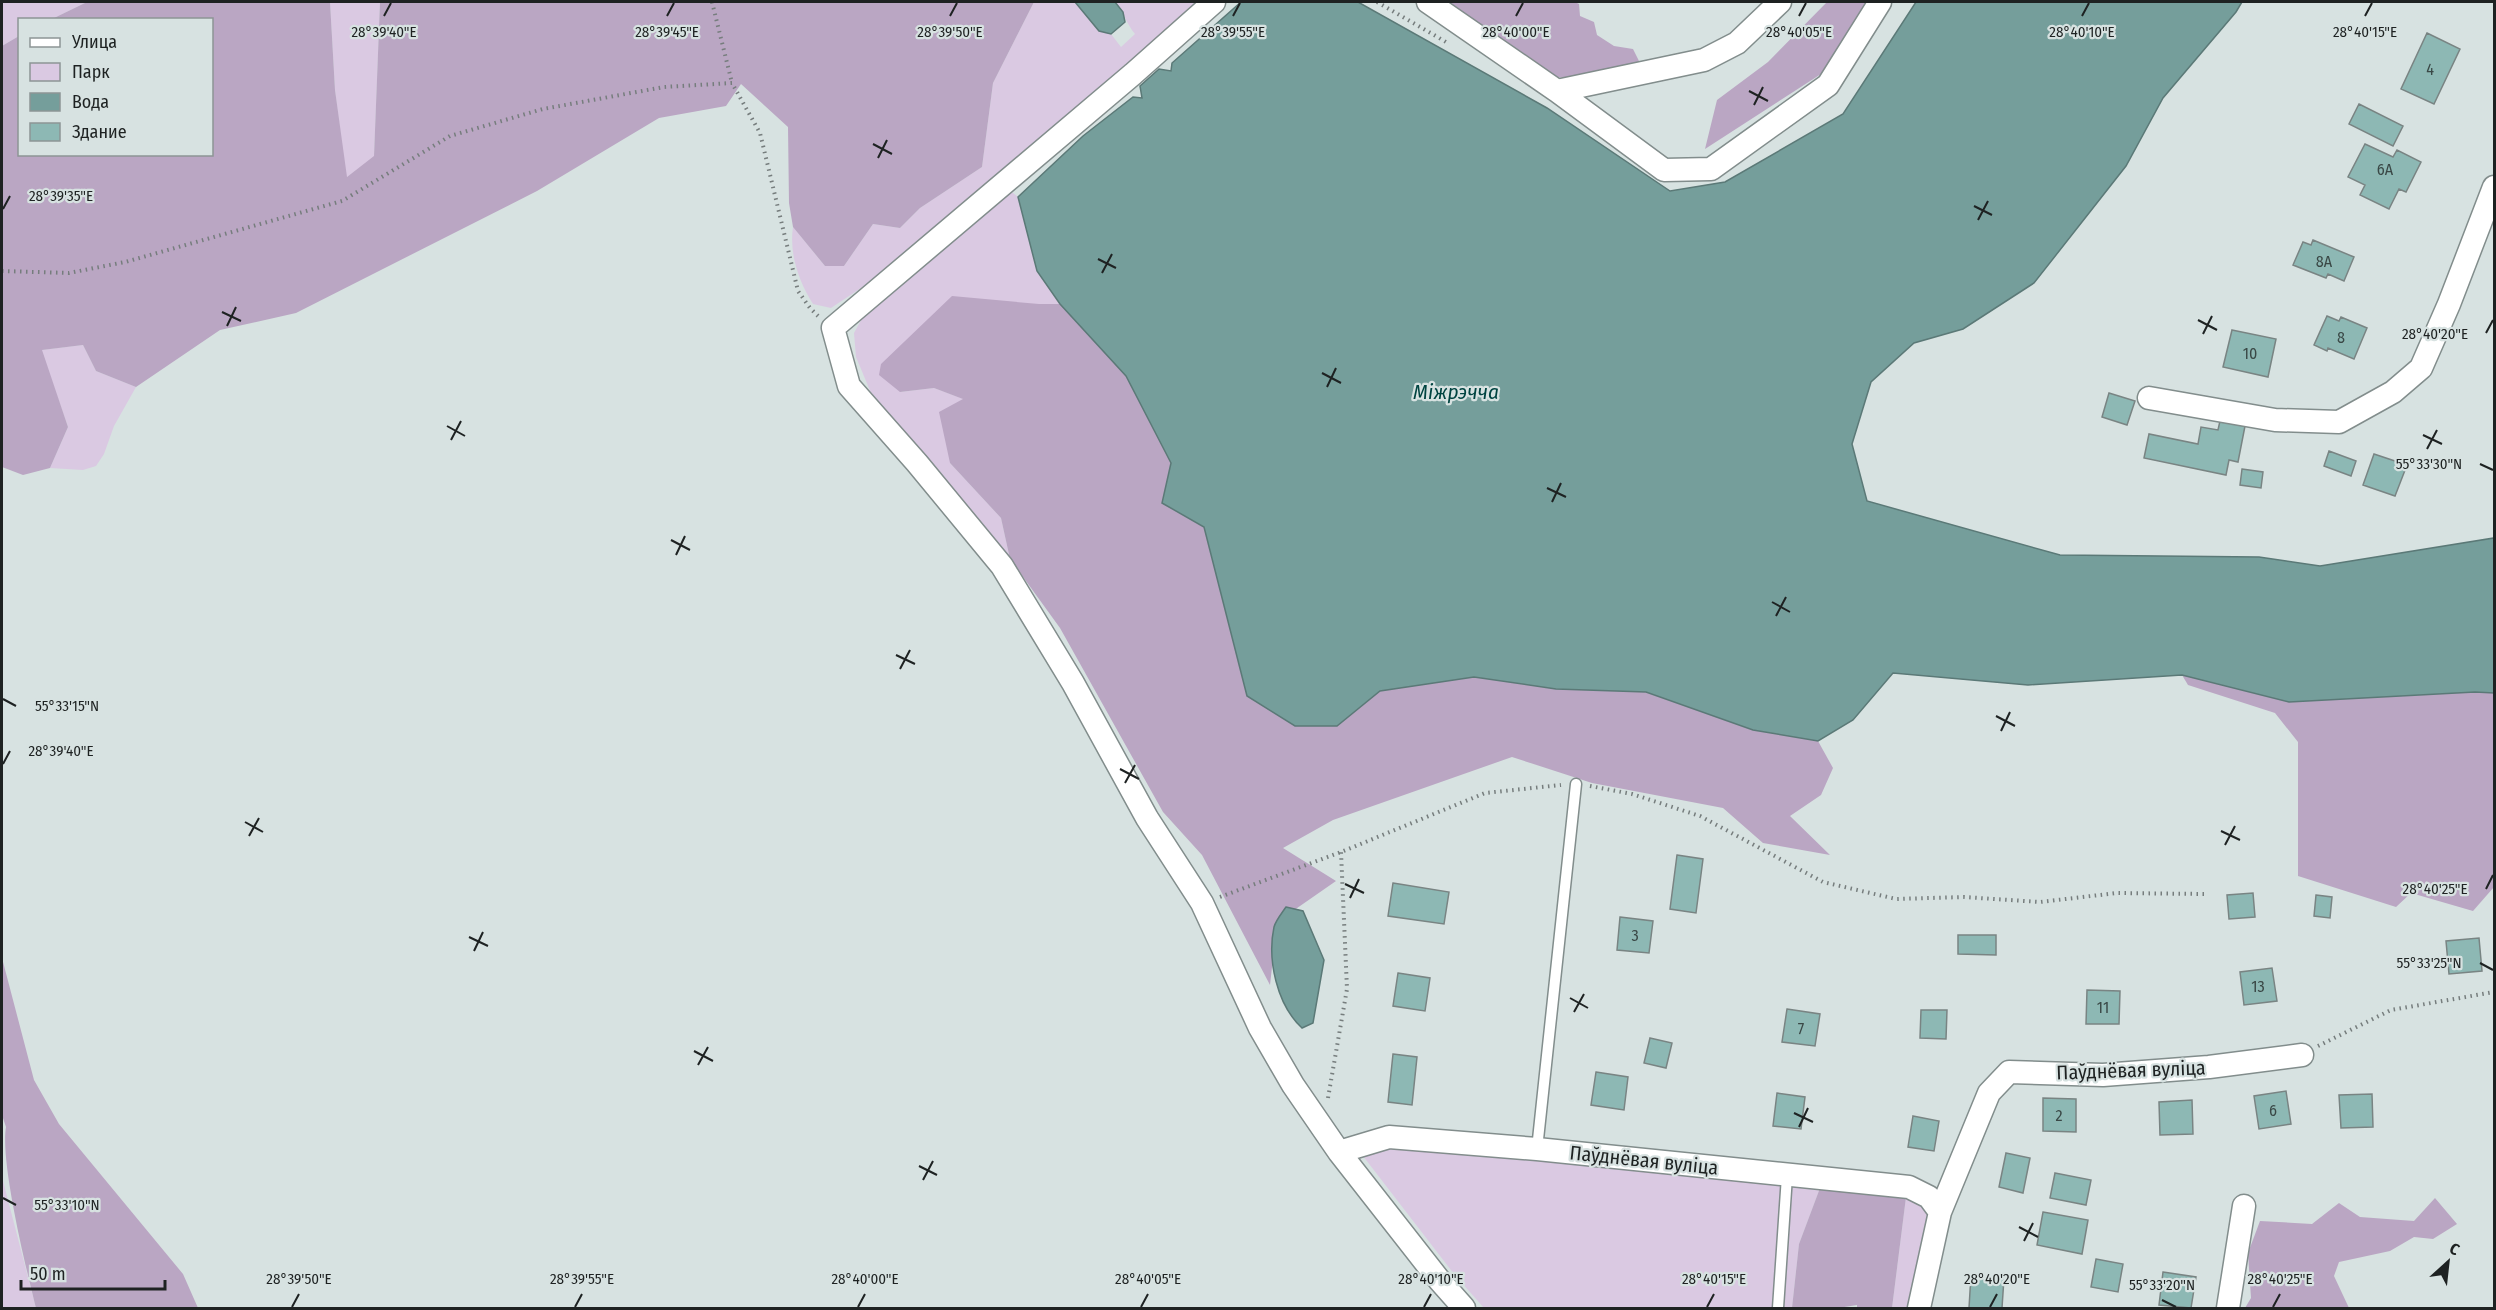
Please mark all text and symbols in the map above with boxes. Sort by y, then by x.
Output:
legend [18,18,213,156]
text: 28°39'40"E [351,23,417,41]
text: 28°39'45"E [635,23,699,41]
text: 28°39'50"E [917,23,983,41]
text: 28°39'55"E [1201,23,1265,41]
text: 28°40'00"E [1482,23,1550,41]
text: 28°40'05"E [1766,23,1832,41]
text: 28°40'10"E [2049,23,2115,41]
text: 28°40'15"E [2333,23,2397,41]
text: Улица [71,31,117,53]
house number: 4 [2426,60,2434,79]
text: Парк [72,61,110,83]
text: Вода [72,91,109,113]
text: Здание [72,121,127,143]
house number: 6А [2377,160,2394,179]
text: 28°39'35"E [29,187,93,205]
house number: 8А [2316,252,2333,271]
text: 28°40'20"E [2402,325,2468,343]
house number: 8 [2337,328,2345,347]
house number: 10 [2243,344,2257,363]
water label: Міжрэчча [1413,379,1499,405]
text: 55°33'30"N [2396,455,2462,473]
text: 55°33'15"N [35,697,99,715]
text: 28°39'40"E [28,742,94,760]
text: 28°40'25"E [2403,880,2467,898]
house number: 3 [1631,926,1639,945]
text: 55°33'25"N [2397,954,2461,972]
house number: 13 [2251,977,2265,996]
house number: 11 [2097,998,2109,1017]
house number: 7 [1798,1019,1805,1038]
street label: Паўднёвая вуліца [2056,1055,2206,1085]
house number: 6 [2269,1101,2277,1120]
house number: 2 [2055,1106,2063,1125]
street label: Паўднёвая вуліца [1568,1140,1720,1180]
text: 55°33'10"N [34,1196,100,1214]
north arrow [2418,1232,2478,1292]
text: С [2447,1239,2463,1260]
scale bar [21,1253,165,1291]
text: 50 m [30,1263,66,1285]
text: 28°39'50"E [266,1270,332,1288]
text: 28°39'55"E [550,1270,614,1288]
text: 28°40'00"E [831,1270,899,1288]
text: 28°40'05"E [1115,1270,1181,1288]
text: 28°40'10"E [1398,1270,1464,1288]
text: 28°40'15"E [1682,1270,1746,1288]
text: 28°40'20"E [1964,1270,2030,1288]
text: 28°40'25"E [2248,1270,2312,1288]
text: 55°33'20"N [2129,1276,2195,1294]

